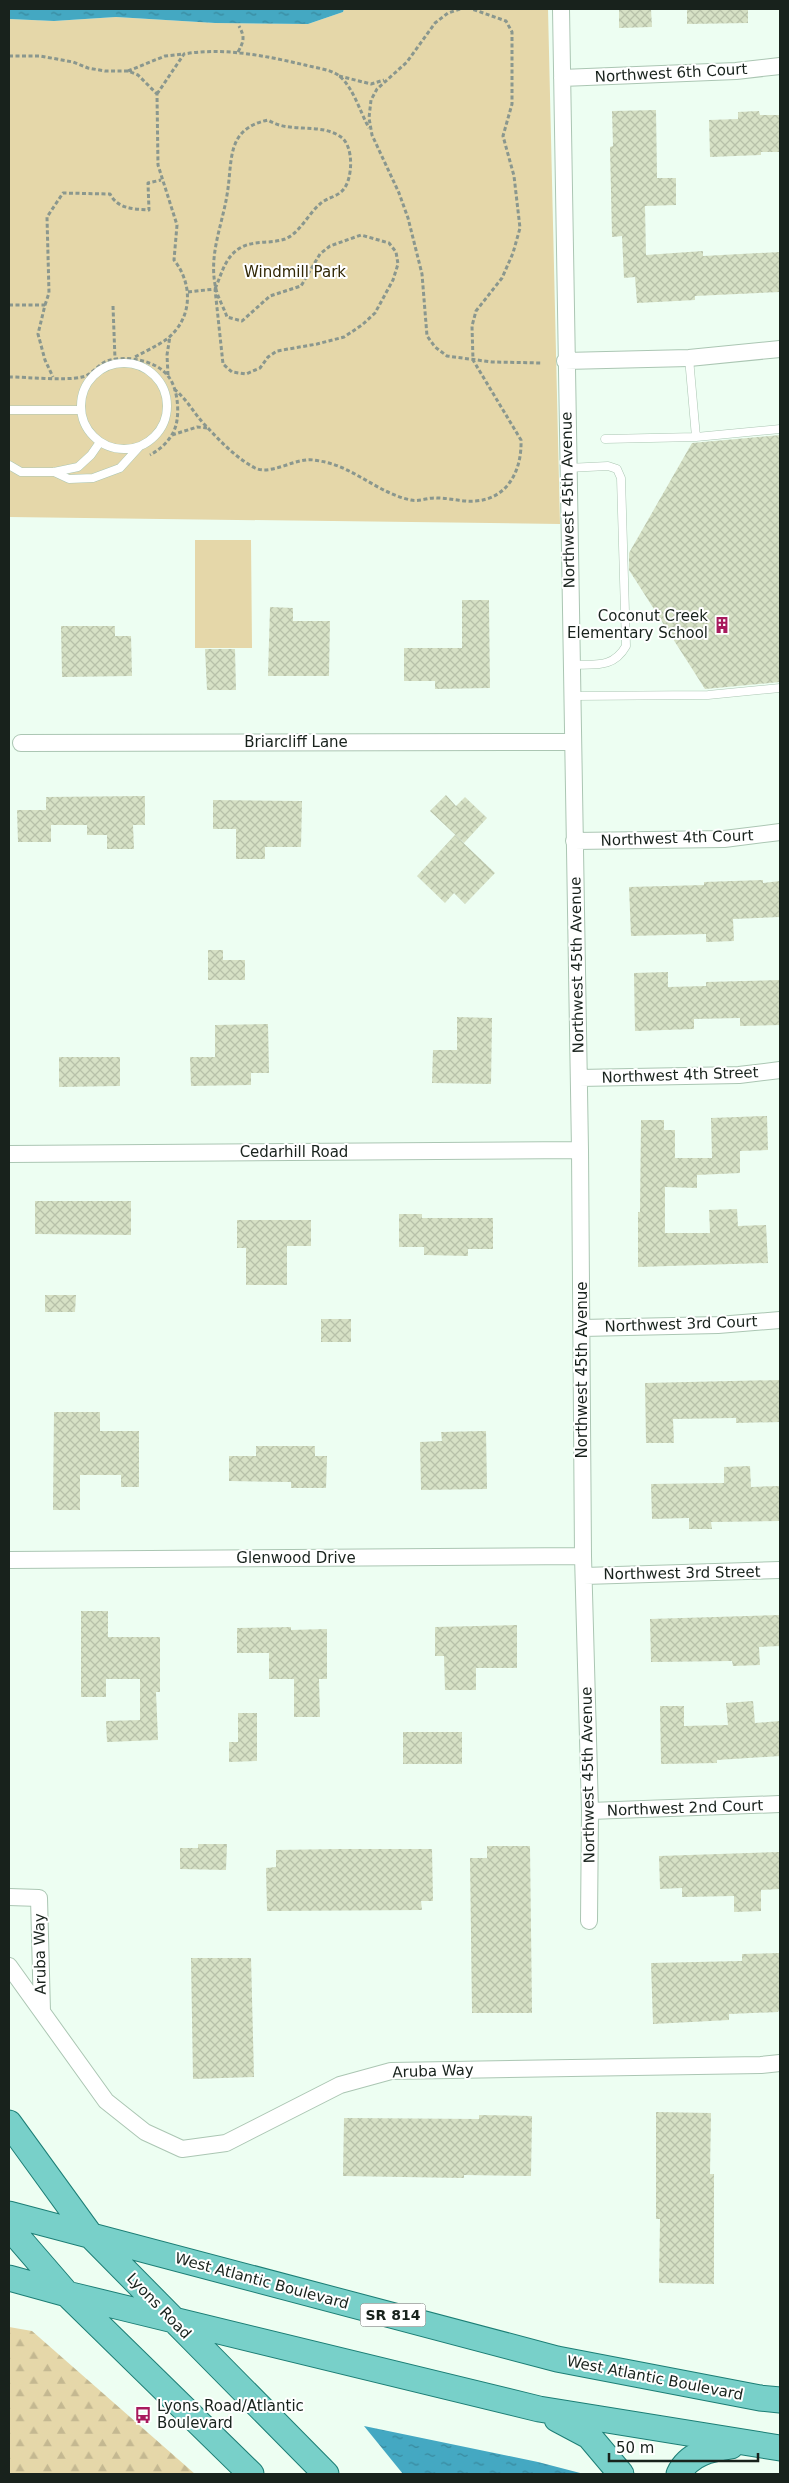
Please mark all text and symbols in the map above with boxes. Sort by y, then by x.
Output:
street label: Northwest 6th Court [594,60,748,86]
park label: Windmill Park [244,263,346,281]
street label: Northwest 45th Avenue [557,411,579,589]
place label: Coconut Creek Elementary School [567,607,708,642]
building icon: Coconut Creek Elementary School [712,615,732,635]
street label: Briarcliff Lane [244,733,348,751]
street label: Northwest 4th Court [600,826,754,850]
street label: Northwest 45th Avenue [566,876,588,1054]
street label: Northwest 4th Street [601,1063,759,1087]
street label: Cedarhill Road [240,1143,348,1161]
street label: Northwest 45th Avenue [573,1282,591,1458]
street label: Northwest 3rd Court [604,1312,758,1336]
street label: Glenwood Drive [236,1549,356,1567]
street label: Northwest 3rd Street [603,1563,761,1583]
street label: Northwest 45th Avenue [577,1686,599,1864]
street label: Northwest 2nd Court [606,1796,764,1820]
street label: Aruba Way [30,1913,50,1995]
street label: Aruba Way [392,2061,474,2081]
street label: West Atlantic Boulevard [173,2249,351,2313]
street label: Lyons Road [123,2269,195,2343]
road number: SR 814 [360,2304,426,2326]
street label: West Atlantic Boulevard [565,2352,745,2404]
place label: Lyons Road/Atlantic Boulevard [157,2397,304,2432]
bus stop icon: Lyons Road/Atlantic Boulevard [133,2405,153,2425]
scale bar [609,2430,758,2462]
text: 50 m [616,2439,654,2457]

